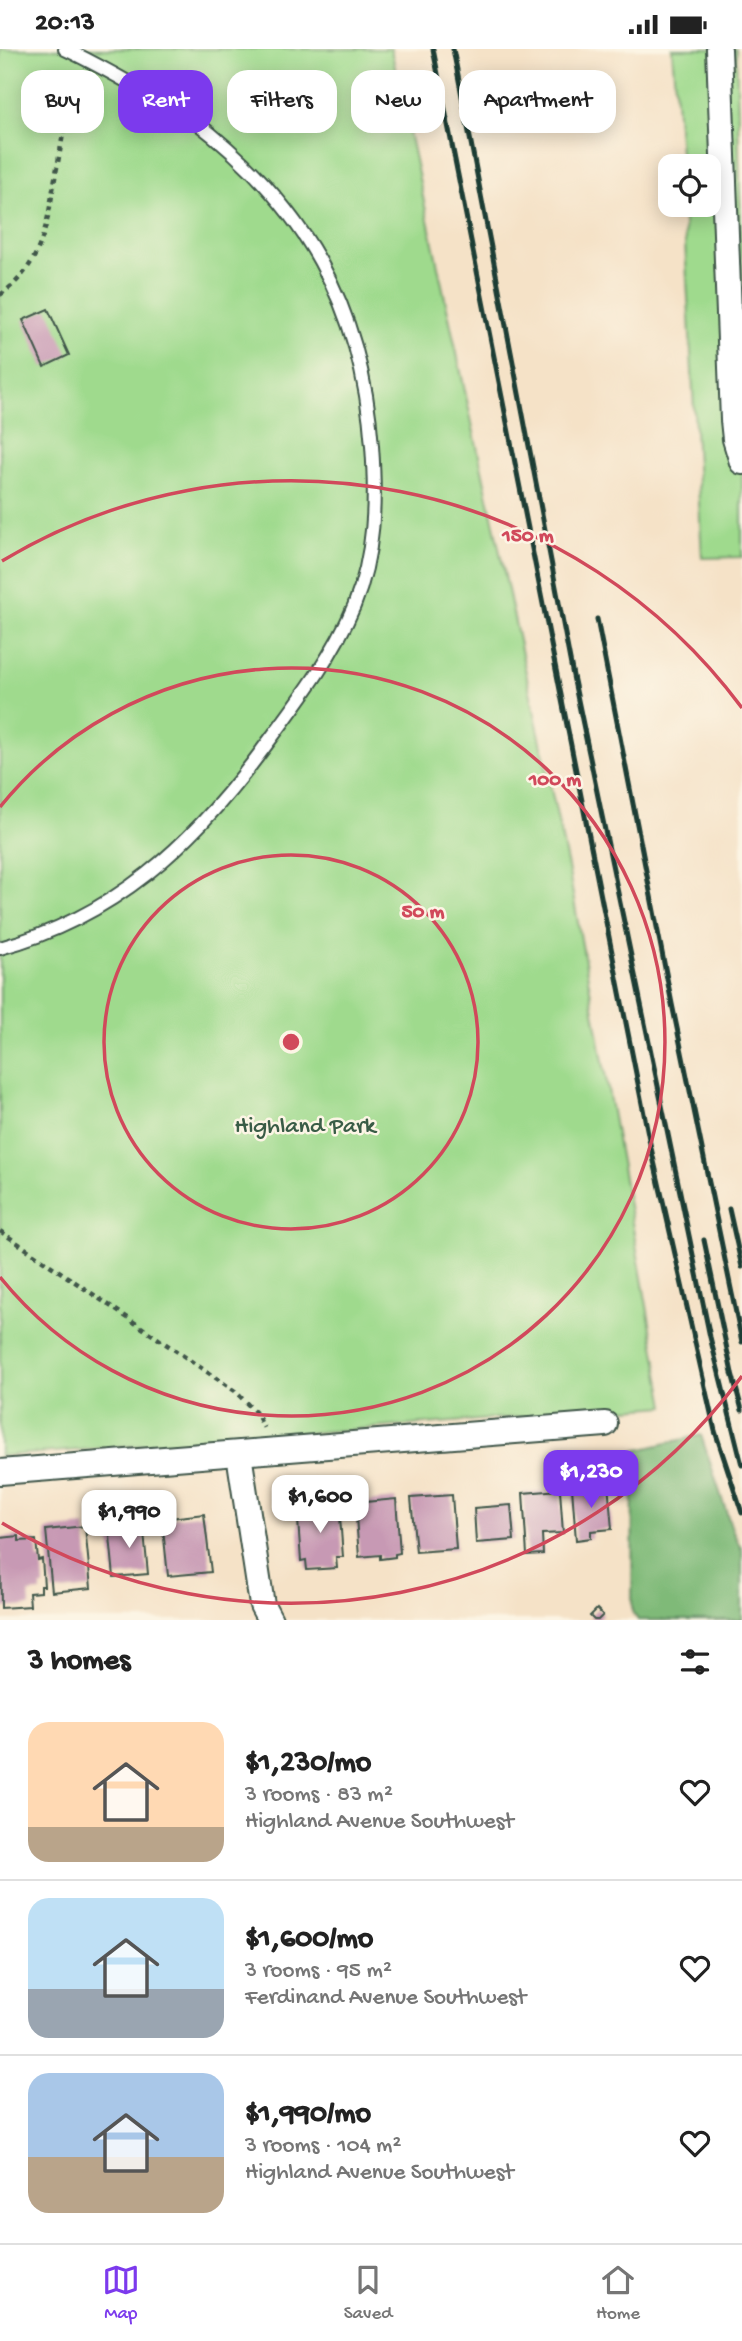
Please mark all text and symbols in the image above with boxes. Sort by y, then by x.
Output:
text: 20:13 [35,9,95,40]
chip: Buy [21,70,104,133]
chip: Rent [118,70,213,133]
chip: Filters [227,70,337,133]
chip: New [351,70,445,133]
chip: Apartment [459,70,616,133]
map controls [658,154,721,217]
button: locate [658,154,721,217]
text: 150 m [501,525,554,550]
text: 100 m [528,769,581,794]
text: 50 m [402,901,445,926]
centre of rings [279,1030,303,1054]
park label: Highland Park [235,1113,378,1142]
pin: $1,230 [534,1451,648,1510]
text: $1,230 [559,1459,623,1486]
pin: $1,600 [263,1475,377,1535]
text: $1,600 [288,1484,352,1511]
pin: $1,990 [72,1491,186,1550]
text: $1,990 [98,1499,160,1526]
icon: filters [676,1643,714,1681]
text: 3 homes [28,1645,130,1680]
text: $1,230/mo [245,1747,371,1782]
icon: home [84,1750,168,1834]
icon: heart [676,1773,714,1811]
text: 3 rooms · 83 m² [245,1782,393,1809]
text: Highland Avenue Southwest [245,1809,514,1836]
text: $1,600/mo [245,1923,373,1958]
icon: home [84,1926,168,2010]
icon: heart [676,1949,714,1987]
text: 3 rooms · 95 m² [245,1958,392,1985]
text: Ferdinand Avenue Southwest [245,1985,526,2012]
text: $1,990/mo [245,2098,371,2133]
icon: home [84,2101,168,2185]
icon: heart [676,2124,714,2162]
text: 3 rooms · 104 m² [245,2133,401,2160]
text: Highland Avenue Southwest [245,2160,514,2187]
tab: Map [102,2261,140,2326]
tab: Saved [344,2261,392,2326]
tab: Home [596,2261,640,2326]

